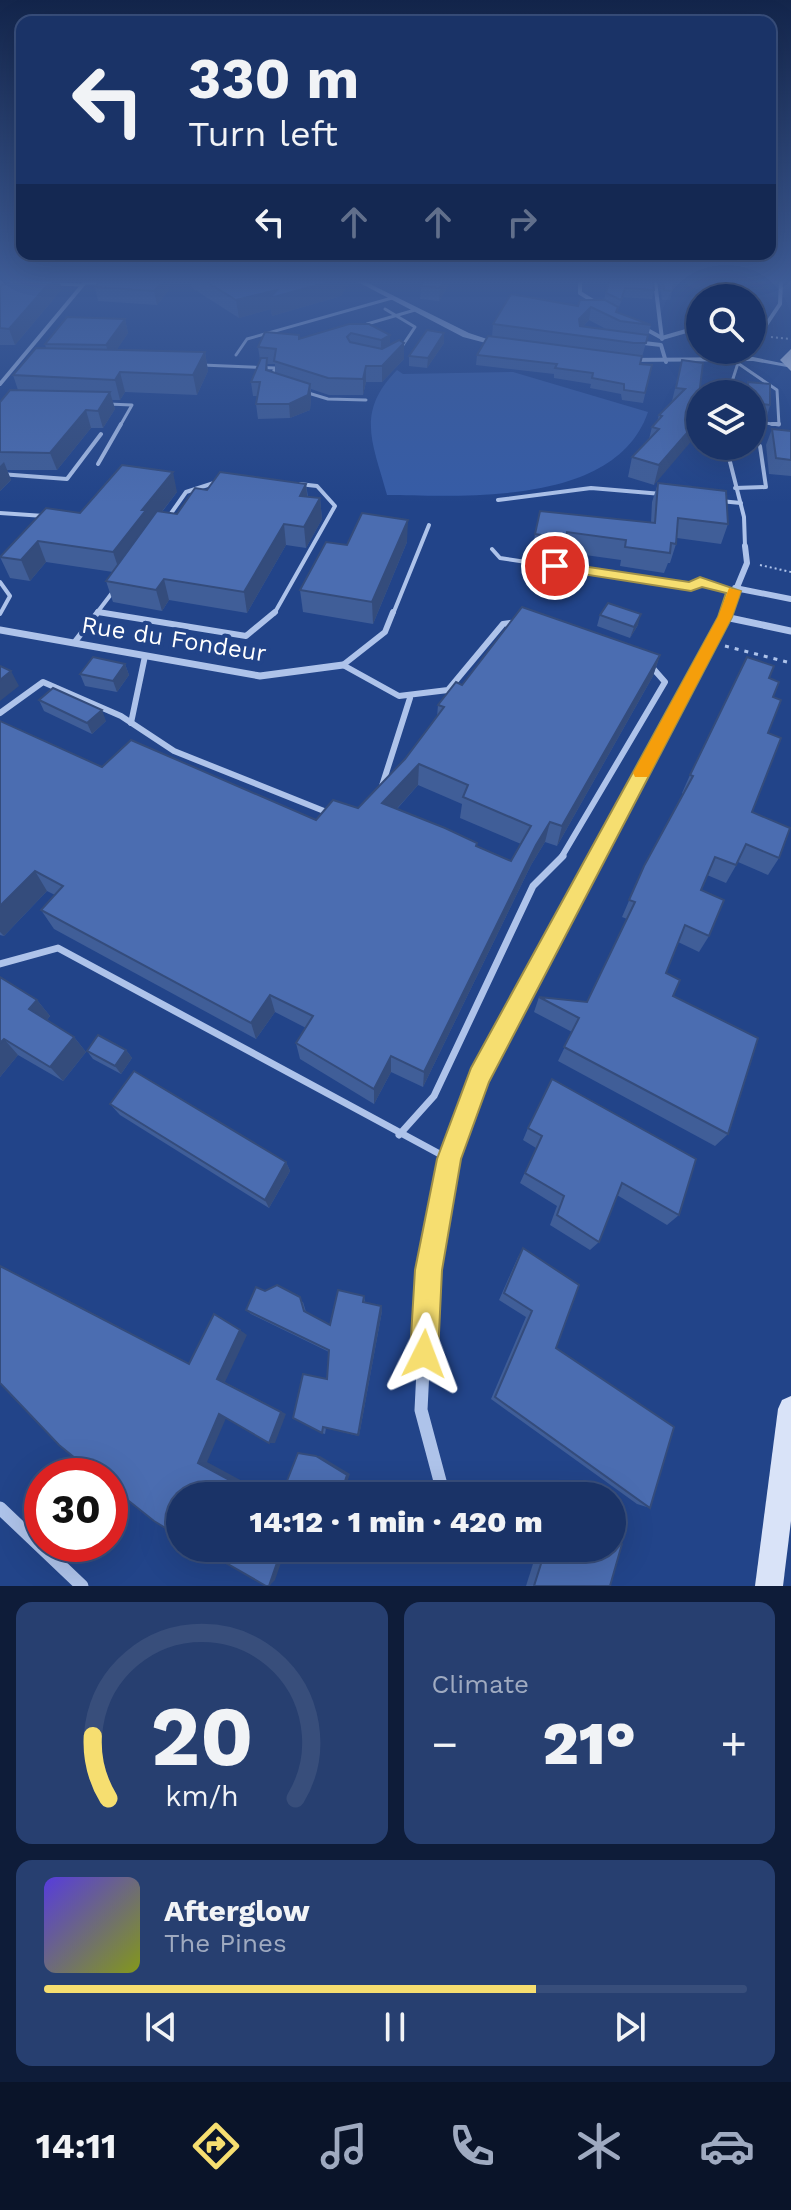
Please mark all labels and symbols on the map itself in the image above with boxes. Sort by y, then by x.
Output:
pin [521,532,589,600]
street label: Rue du Fondeur [80,611,269,667]
position arrow [382,1312,466,1396]
speed limit sign: 30 [24,1458,128,1562]

